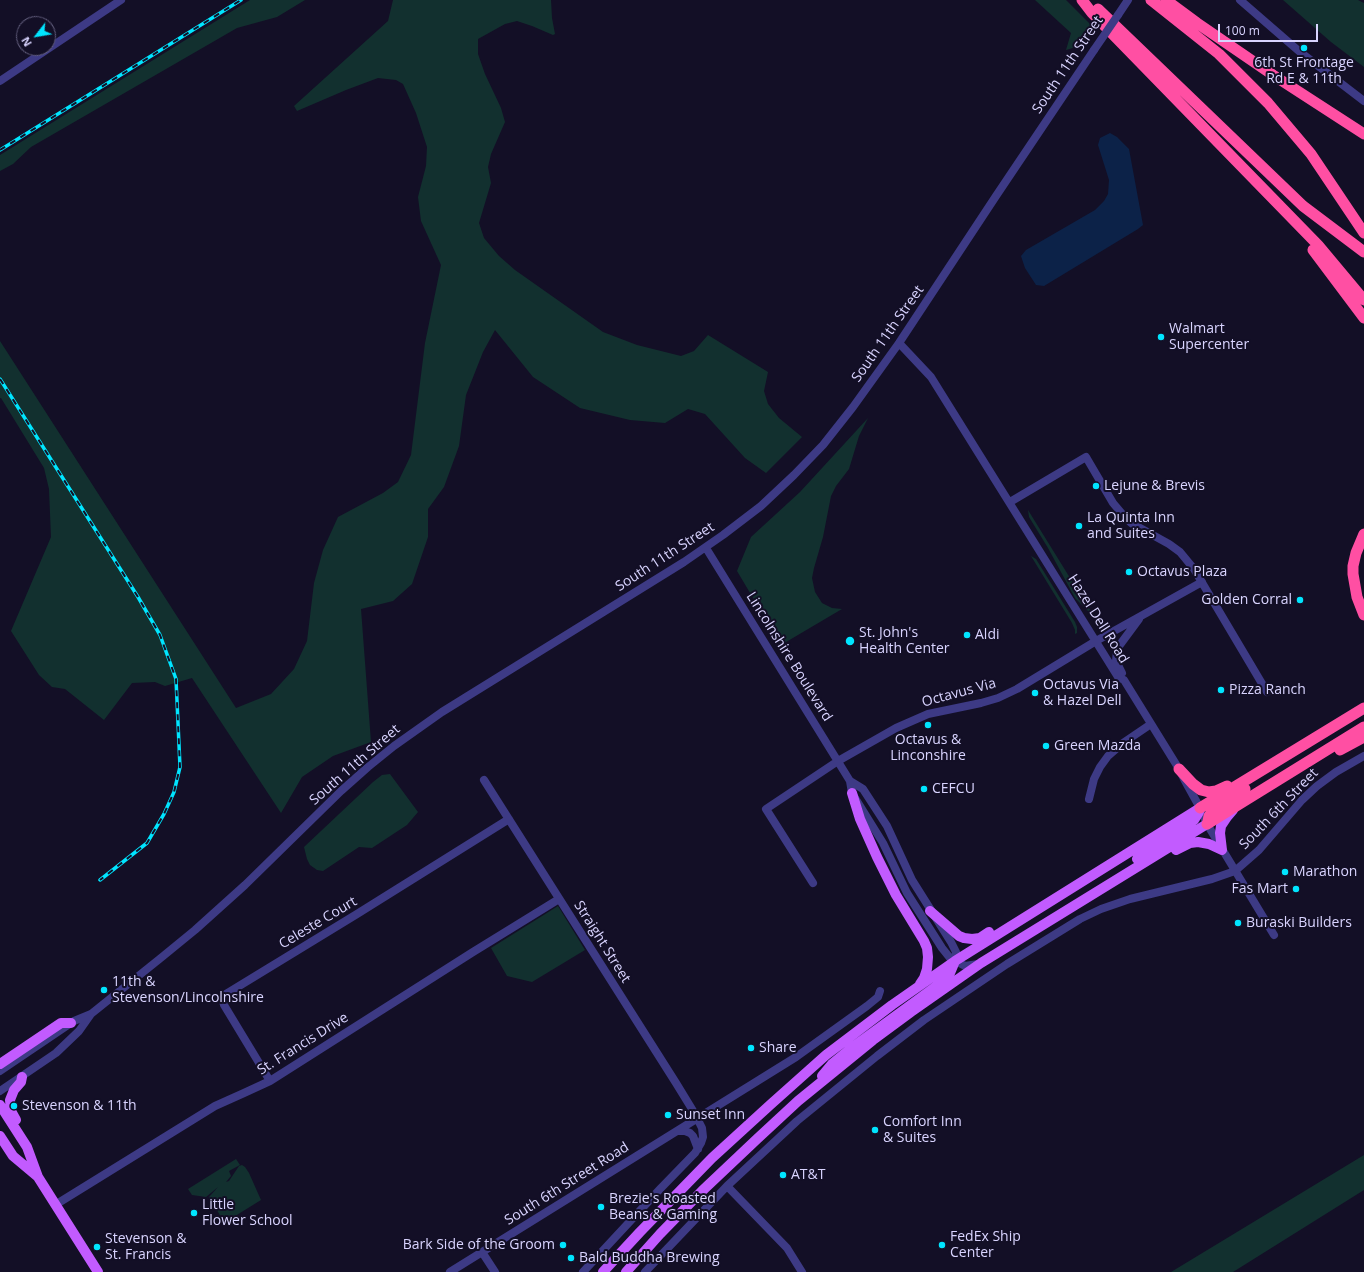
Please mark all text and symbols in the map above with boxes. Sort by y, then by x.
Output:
street label: South 11th Street [1029,13,1107,117]
north arrow [16,16,56,56]
scale bar [1220,16,1320,42]
text: 100 m [1225,22,1260,39]
text: N [17,34,35,50]
marker: 6th St Frontage Rd E & 11th [1299,43,1309,53]
place label: 6th St Frontage Rd E & 11th [1254,55,1354,88]
street label: South 11th Street [848,282,928,386]
place label: Walmart Supercenter [1169,321,1249,354]
marker: Walmart Supercenter [1156,332,1166,342]
place label: Lejune & Brevis [1104,478,1205,494]
marker: Lejune & Brevis [1091,481,1101,491]
place label: La Quinta Inn and Suites [1087,510,1175,542]
street label: South 11th Street [613,519,717,595]
marker: La Quinta Inn and Suites [1074,521,1084,531]
place label: Octavus Plaza [1137,564,1227,580]
marker: Octavus Plaza [1124,567,1134,577]
street label: Hazel Dell Road [1064,571,1132,667]
street label: Lincolnshire Boulevard [742,589,836,725]
place label: Golden Corral [1201,592,1292,608]
marker: Golden Corral [1295,595,1305,605]
place label: St. John's Health Center [859,625,950,658]
place label: Aldi [975,627,999,643]
marker: Aldi [962,630,972,640]
marker: St. John's Health Center [844,635,856,647]
street label: Octavus Via [920,675,998,711]
place label: Octavus Via & Hazel Dell [1043,677,1122,710]
place label: Pizza Ranch [1229,682,1306,698]
marker: Pizza Ranch [1216,685,1226,695]
marker: Octavus Via & Hazel Dell [1030,688,1040,698]
marker: Octavus & Linconshire [923,720,933,730]
street label: South 11th Street [306,721,404,809]
place label: Octavus & Linconshire [890,732,966,764]
place label: Green Mazda [1054,738,1141,754]
marker: Green Mazda [1041,741,1051,751]
street label: South 6th Street [1236,765,1322,853]
place label: CEFCU [932,781,975,797]
marker: CEFCU [919,784,929,794]
place label: Marathon [1293,864,1357,880]
marker: Marathon [1280,867,1290,877]
place label: Fas Mart [1232,881,1288,897]
marker: Fas Mart [1291,884,1301,894]
street label: Celeste Court [276,893,360,953]
street label: Straight Street [570,898,634,986]
place label: Buraski Builders [1246,915,1352,931]
marker: Buraski Builders [1233,918,1243,928]
place label: 11th & Stevenson/Lincolnshire [112,974,264,1006]
marker: 11th & Stevenson/Lincolnshire [99,985,109,995]
street label: St. Francis Drive [254,1009,352,1079]
place label: Share [759,1040,797,1056]
marker: Share [746,1043,756,1053]
place label: Stevenson & 11th [22,1098,137,1114]
marker: Stevenson & 11th [9,1101,19,1111]
place label: Sunset Inn [676,1107,745,1123]
marker: Sunset Inn [663,1110,673,1120]
place label: Comfort Inn & Suites [883,1114,962,1146]
marker: Comfort Inn & Suites [870,1125,880,1135]
street label: South 6th Street Road [502,1139,632,1229]
place label: AT&T [791,1167,825,1183]
marker: AT&T [778,1170,788,1180]
place label: Brezie's Roasted Beans & Gaming [609,1191,717,1224]
place label: Little Flower School [202,1197,293,1230]
marker: Brezie's Roasted Beans & Gaming [596,1202,606,1212]
marker: Little Flower School [189,1208,199,1218]
place label: FedEx Ship Center [950,1229,1021,1262]
place label: Stevenson & St. Francis [105,1231,186,1264]
place label: Bark Side of the Groom [403,1237,555,1253]
marker: Bark Side of the Groom [558,1240,568,1250]
marker: FedEx Ship Center [937,1240,947,1250]
marker: Stevenson & St. Francis [92,1242,102,1252]
place label: Bald Buddha Brewing [579,1250,720,1266]
marker: Bald Buddha Brewing [566,1253,576,1263]

